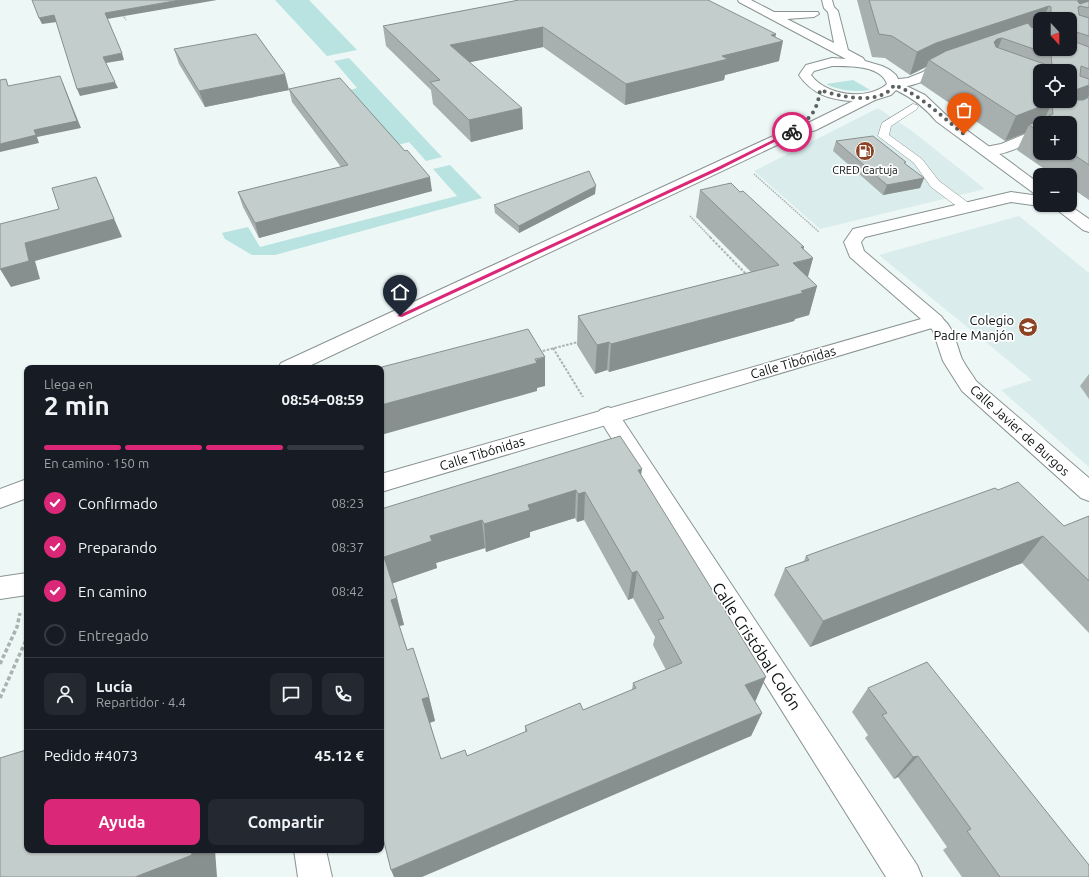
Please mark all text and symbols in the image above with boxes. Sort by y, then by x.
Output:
north arrow [1033,12,1077,56]
map controls [1033,12,1077,212]
button: locate [1033,64,1077,108]
pin [947,93,981,134]
icon: bag [953,99,975,121]
courier [772,112,812,152]
button: + [1033,116,1077,160]
icon: bike [781,121,803,143]
fuel station icon: CRED Cartuja [854,140,876,162]
place label: CRED Cartuja [832,164,898,176]
button: − [1033,168,1077,212]
pin [383,275,417,316]
icon: home [389,281,411,303]
place label: Colegio Padre Manjón [933,313,1014,342]
school or university icon: Colegio Padre Manjón [1017,316,1039,338]
street label: Calle Tibónidas [749,343,838,381]
text: Llega en [44,377,93,391]
street label: Calle Javier de Burgos [968,382,1073,478]
text: 2 min [44,391,110,420]
text: 08:54–08:59 [281,391,364,408]
street label: Calle Tibónidas [438,433,526,473]
text: En camino · 150 m [44,456,149,470]
icon: check [44,492,66,514]
text: Confirmado [78,495,158,512]
text: 08:23 [331,496,364,510]
icon: check [44,536,66,558]
text: Preparando [78,539,157,556]
text: 08:37 [331,540,364,554]
street label: Calle Cristóbal Colón [709,579,805,713]
icon: check [44,580,66,602]
text: En camino [78,583,147,600]
text: 08:42 [331,584,364,598]
text: Entregado [78,627,149,644]
button: person [44,673,86,715]
button: chat [270,673,312,715]
button: phone [322,673,364,715]
text: Lucía [96,678,133,695]
text: Repartidor · 4.4 [96,695,186,709]
text: Pedido #4073 [44,747,138,764]
text: 45.12 € [314,747,364,764]
button: Ayuda [44,799,200,845]
button: Compartir [208,799,364,845]

